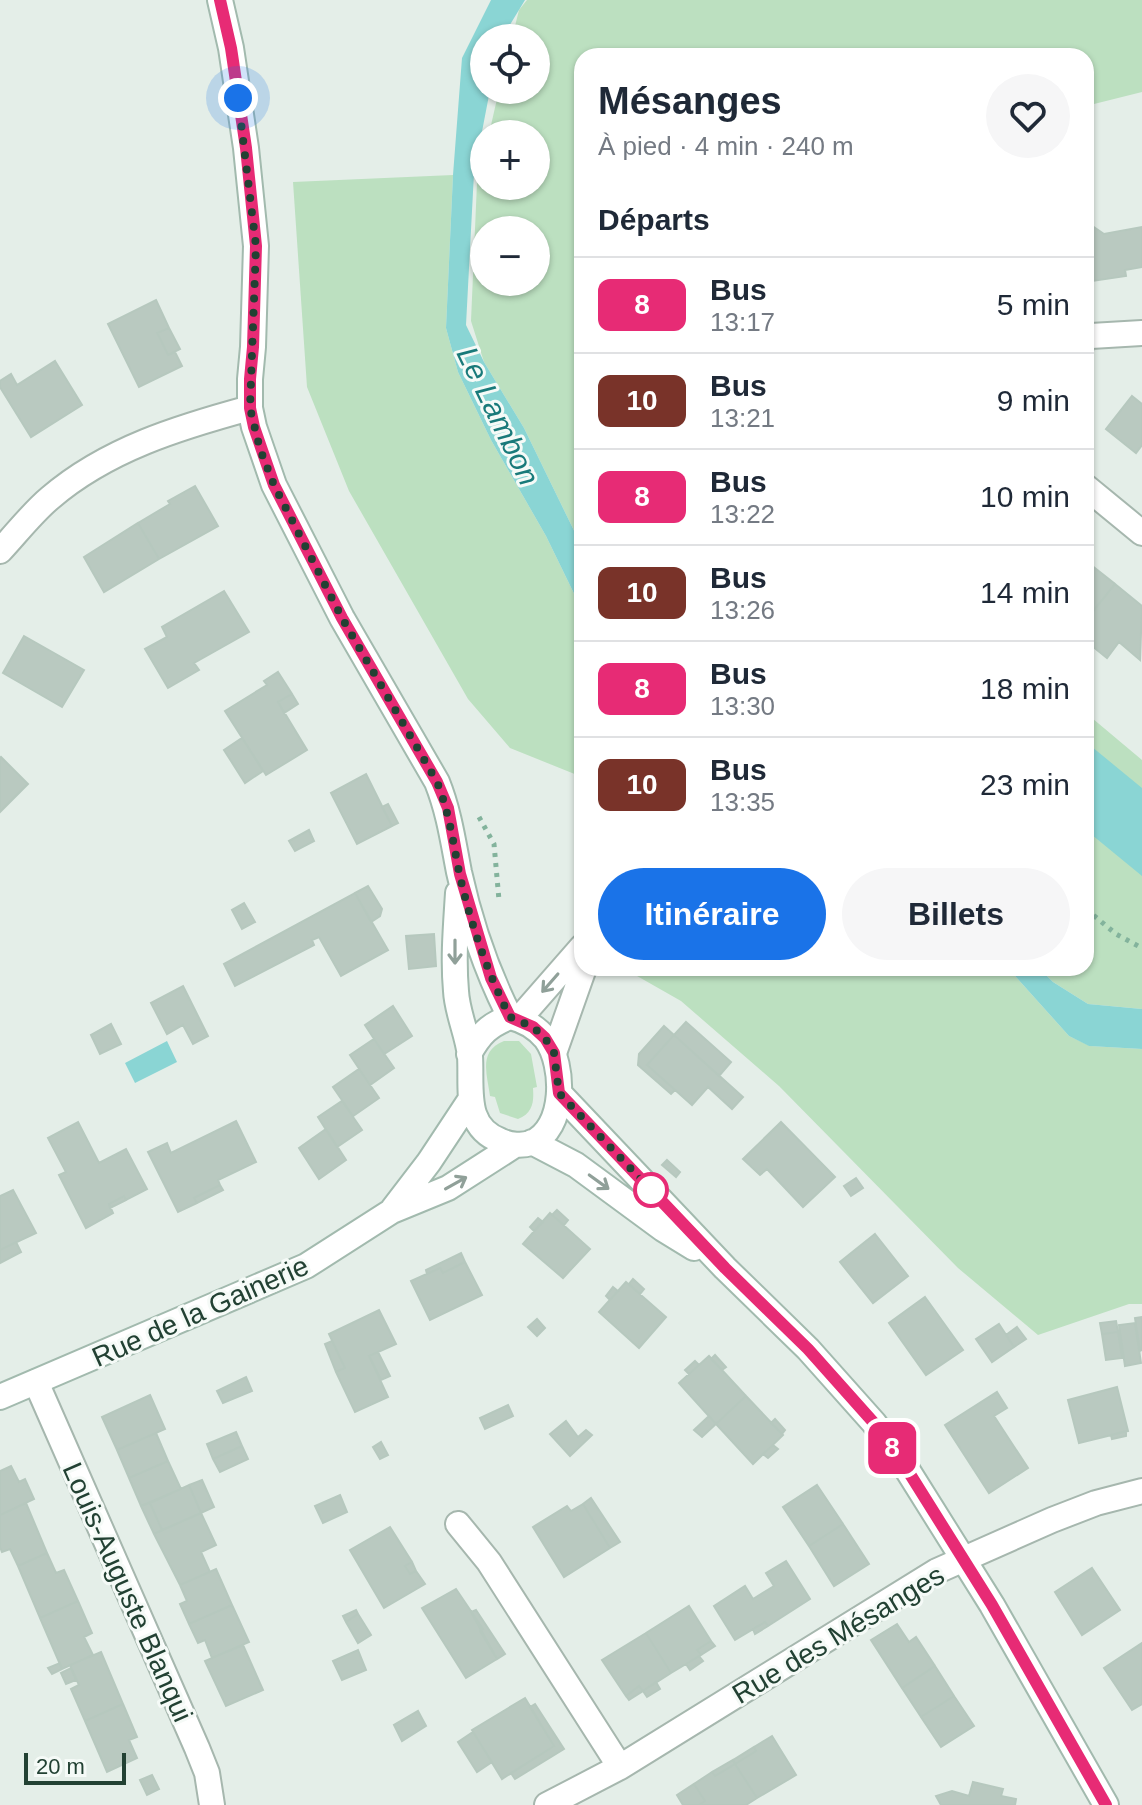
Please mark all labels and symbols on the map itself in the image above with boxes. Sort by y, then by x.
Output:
your location [218,78,258,118]
water label: Le Lambon [451,341,546,490]
one-way arrow [447,938,463,965]
one-way arrow [541,972,559,992]
one-way arrow [588,1173,609,1190]
unlabelled marker [634,1173,668,1207]
one-way arrow [444,1174,468,1190]
street label: Rue de la Gainerie [87,1250,313,1373]
line badge: 8 [866,1422,918,1474]
street label: Louis-Auguste Blanqui [56,1458,199,1726]
street label: Rue des Mésanges [727,1559,950,1710]
scale bar [24,1749,126,1785]

